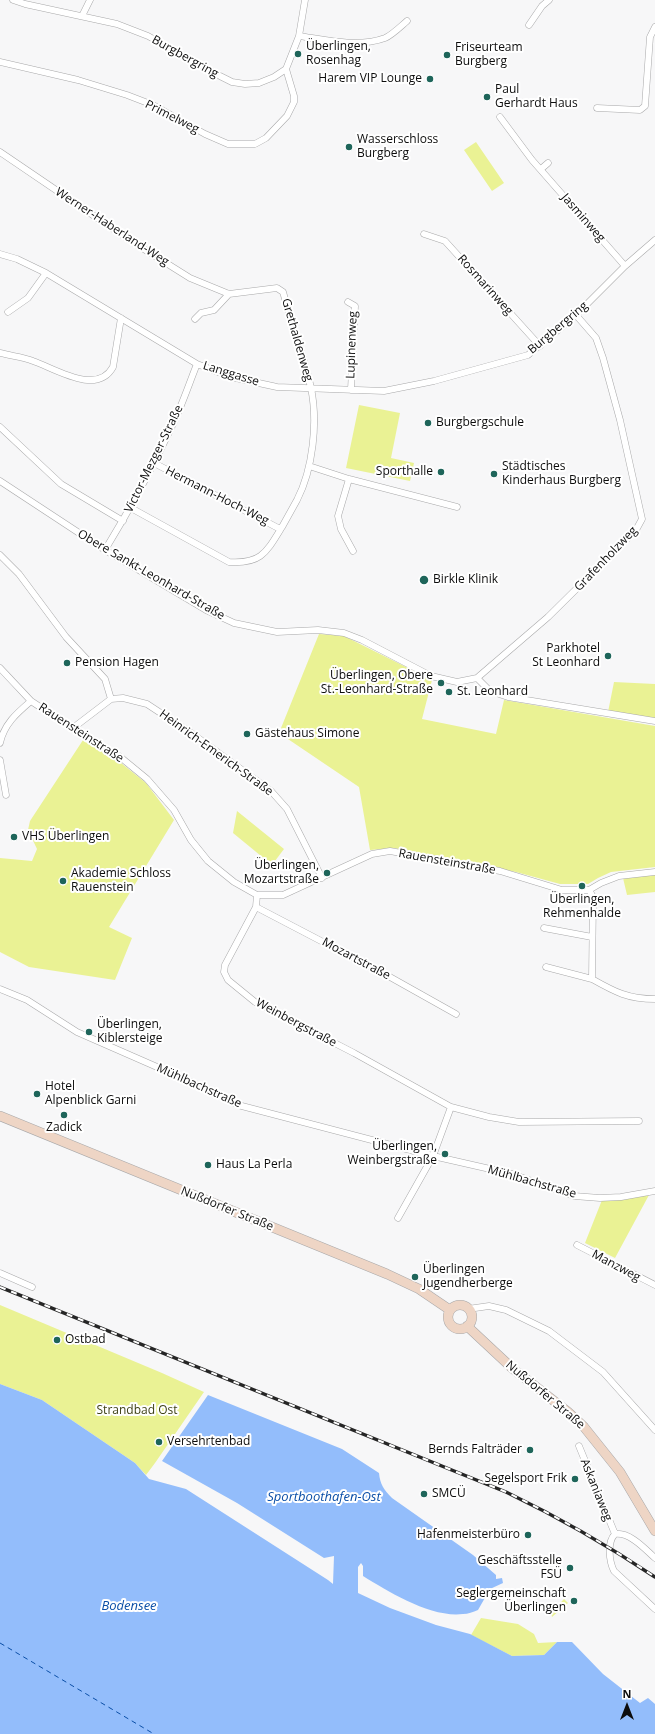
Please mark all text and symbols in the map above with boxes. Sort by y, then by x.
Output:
street label: Burgbergring [149,33,221,81]
place label: Überlingen, Rosenhag [306,40,371,68]
place label: Friseurteam Burgberg [455,41,523,69]
marker: Überlingen, Rosenhag [293,49,303,59]
marker: Friseurteam Burgberg [442,50,452,60]
place label: Harem VIP Lounge [318,72,422,86]
marker: Harem VIP Lounge [425,74,435,84]
place label: Paul Gerhardt Haus [495,83,578,111]
marker: Paul Gerhardt Haus [482,92,492,102]
street label: Primelweg [143,97,201,137]
place label: Wasserschloss Burgberg [357,133,438,161]
marker: Wasserschloss Burgberg [344,142,354,152]
street label: Werner-Haberland-Weg [52,185,172,269]
street label: Jasminweg [558,191,608,245]
street label: Rosmarinweg [454,252,516,318]
street label: Grethaldenweg [278,297,316,383]
street label: Burgbergring [525,299,591,357]
street label: Lupinenweg [344,311,360,379]
street label: Langgasse [201,359,261,389]
street label: Victor-Mezger-Straße [122,403,186,515]
place label: Burgbergschule [436,416,524,430]
marker: Burgbergschule [423,418,433,428]
place label: Städtisches Kinderhaus Burgberg [502,460,621,488]
street label: Hermann-Hoch-Weg [163,464,271,528]
place label: Sporthalle [376,465,433,479]
marker: Sporthalle [436,467,446,477]
marker: Städtisches Kinderhaus Burgberg [489,469,499,479]
street label: Grafenholzweg [572,524,640,594]
street label: Obere Sankt-Leonhard-Straße [75,527,227,623]
place label: Birkle Klinik [433,573,498,587]
marker: Birkle Klinik [418,574,430,586]
place label: Parkhotel St Leonhard [532,642,600,670]
marker: Parkhotel St Leonhard [603,651,613,661]
place label: Pension Hagen [75,656,159,670]
marker: Pension Hagen [62,658,72,668]
place label: Überlingen, Obere St.-Leonhard-Straße [321,669,433,697]
marker: Überlingen, Obere St.-Leonhard-Straße [436,678,446,688]
place label: St. Leonhard [457,685,528,699]
marker: St. Leonhard [444,687,454,697]
street label: Rauensteinstraße [36,700,126,766]
street label: Heinrich-Emerich-Straße [156,707,276,799]
place label: Gästehaus Simone [255,727,359,741]
marker: Gästehaus Simone [242,729,252,739]
place label: VHS Überlingen [22,830,109,844]
marker: VHS Überlingen [9,832,19,842]
street label: Rauensteinstraße [397,846,497,878]
place label: Überlingen, Mozartstraße [244,859,319,887]
place label: Akademie Schloss Rauenstein [71,867,171,895]
marker: Überlingen, Mozartstraße [322,868,332,878]
marker: Akademie Schloss Rauenstein [58,876,68,886]
marker: Überlingen, Rehmenhalde [577,881,587,891]
place label: Überlingen, Rehmenhalde [543,893,621,921]
street label: Mozartstraße [319,935,393,983]
street label: Weinbergstraße [253,996,339,1050]
place label: Überlingen, Kiblersteige [97,1018,162,1046]
marker: Überlingen, Kiblersteige [84,1027,94,1037]
street label: Mühlbachstraße [154,1061,244,1111]
place label: Hotel Alpenblick Garni [45,1080,136,1108]
marker: Hotel Alpenblick Garni [32,1089,42,1099]
marker: Zadick [59,1110,69,1120]
place label: Zadick [46,1121,82,1135]
place label: Überlingen, Weinbergstraße [348,1140,437,1168]
marker: Überlingen, Weinbergstraße [440,1149,450,1159]
place label: Haus La Perla [216,1158,292,1172]
marker: Haus La Perla [203,1160,213,1170]
street label: Mühlbachstraße [486,1162,578,1202]
street label: Nußdorfer Straße [179,1184,275,1234]
street label: Manzweg [589,1247,643,1285]
place label: Überlingen Jugendherberge [423,1263,513,1291]
marker: Überlingen Jugendherberge [410,1272,420,1282]
place label: Ostbad [65,1333,106,1347]
marker: Ostbad [52,1335,62,1345]
street label: Nußdorfer Straße [503,1358,587,1432]
park label: Strandbad Ost [97,1404,177,1418]
place label: Versehrtenbad [167,1435,250,1449]
marker: Versehrtenbad [154,1437,164,1447]
place label: Bernds Falträder [428,1443,522,1457]
marker: Bernds Falträder [525,1445,535,1455]
street label: Askaniaweg [577,1457,615,1523]
place label: Segelsport Frik [484,1472,567,1486]
marker: Segelsport Frik [570,1474,580,1484]
place label: SMCÜ [432,1487,466,1501]
water label: Sportboothafen-Ost [267,1489,381,1505]
marker: SMCÜ [419,1489,429,1499]
place label: Hafenmeisterbüro [417,1528,520,1542]
marker: Hafenmeisterbüro [523,1530,533,1540]
place label: Geschäftsstelle FSÜ [477,1554,562,1582]
marker: Geschäftsstelle FSÜ [565,1563,575,1573]
place label: Seglergemeinschaft Überlingen [456,1587,566,1615]
marker: Seglergemeinschaft Überlingen [569,1596,579,1606]
water label: Bodensee [101,1598,157,1614]
north arrow [607,1686,647,1726]
text: N [623,1686,631,1701]

